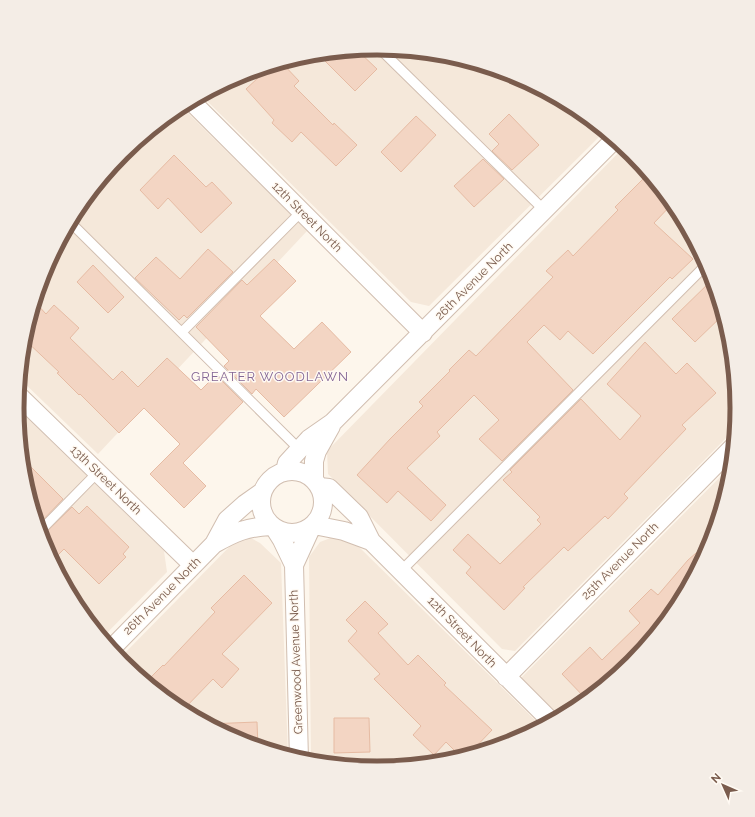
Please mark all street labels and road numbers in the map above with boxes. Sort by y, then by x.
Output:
street label: 12th Street North [269,179,345,255]
street label: 26th Avenue North [432,239,516,323]
street label: 13th Street North [68,442,144,518]
street label: 25th Avenue North [579,520,661,602]
street label: 26th Avenue North [120,554,204,638]
street label: Greenwood Avenue North [286,590,306,734]
street label: 12th Street North [425,594,499,670]

